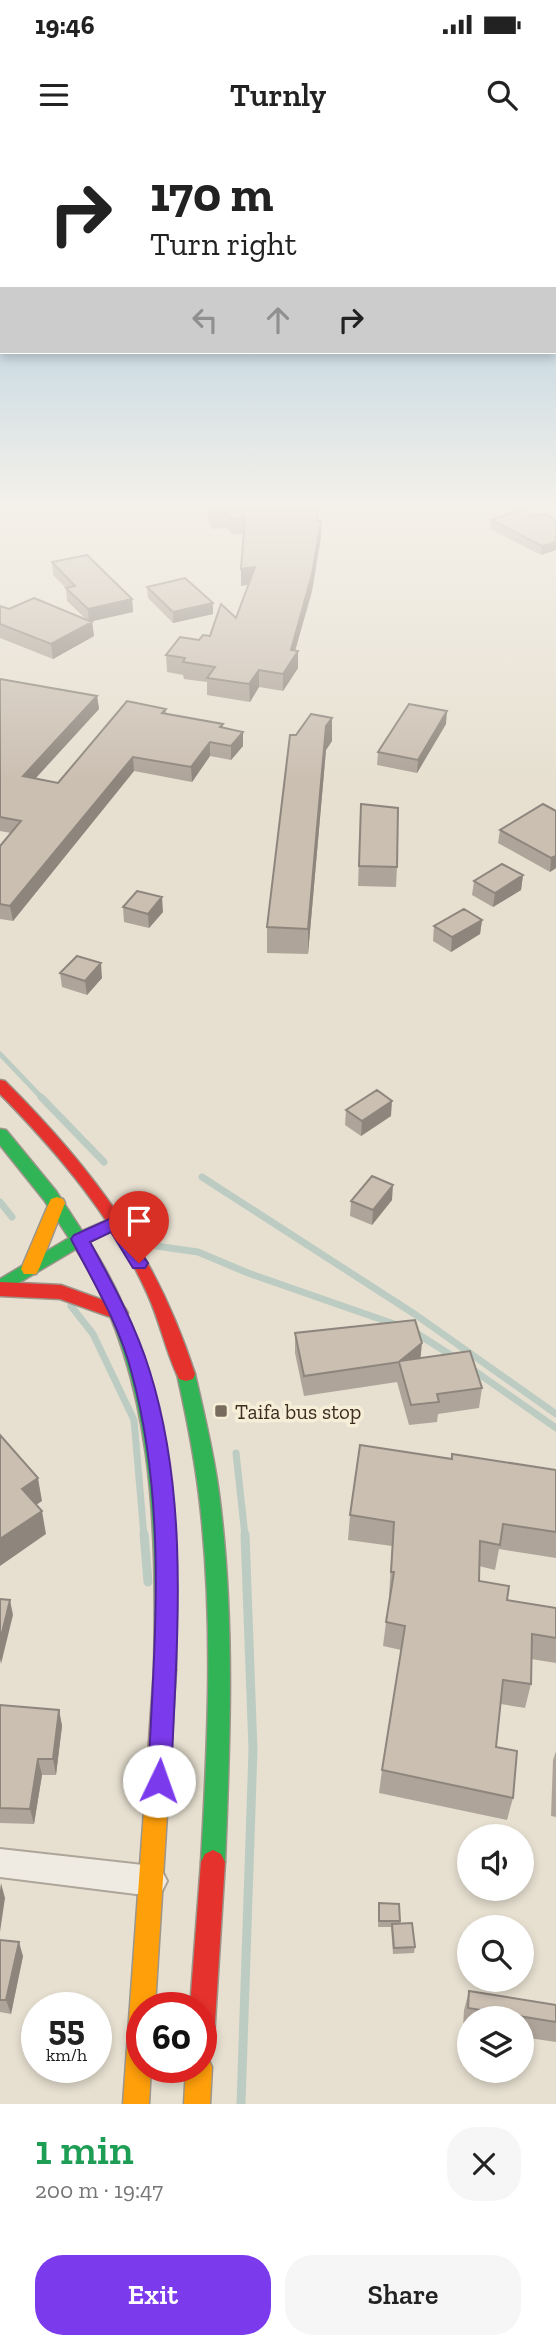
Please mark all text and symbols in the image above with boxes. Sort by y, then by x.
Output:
text: 19:46 [35,9,95,41]
icon: menu [35,76,73,114]
text: Turnly [230,76,326,114]
icon: search [483,76,521,114]
text: 170 m [150,165,273,224]
icon: right [35,168,126,259]
text: Turn right [150,225,297,263]
icon: left [186,301,224,339]
icon: ahead [259,301,297,339]
icon: right [332,301,370,339]
pin [109,1191,169,1263]
icon: arrive [120,1202,158,1240]
place label: Taifa bus stop [235,1399,361,1424]
marker: Taifa bus stop [213,1403,229,1419]
position arrow [122,1744,196,1818]
map controls [457,1824,534,2083]
button: sound [457,1824,534,1901]
button: search [457,1915,534,1992]
speed limit sign: 60 [126,1992,217,2083]
button: layers [457,2006,534,2083]
text: 55 [48,2007,85,2049]
text: km/h [46,2044,87,2066]
text: 1 min [35,2124,134,2175]
button: close [447,2127,521,2201]
text: 200 m · 19:47 [35,2176,163,2204]
button: Exit [35,2255,271,2335]
button: Share [285,2255,521,2335]

